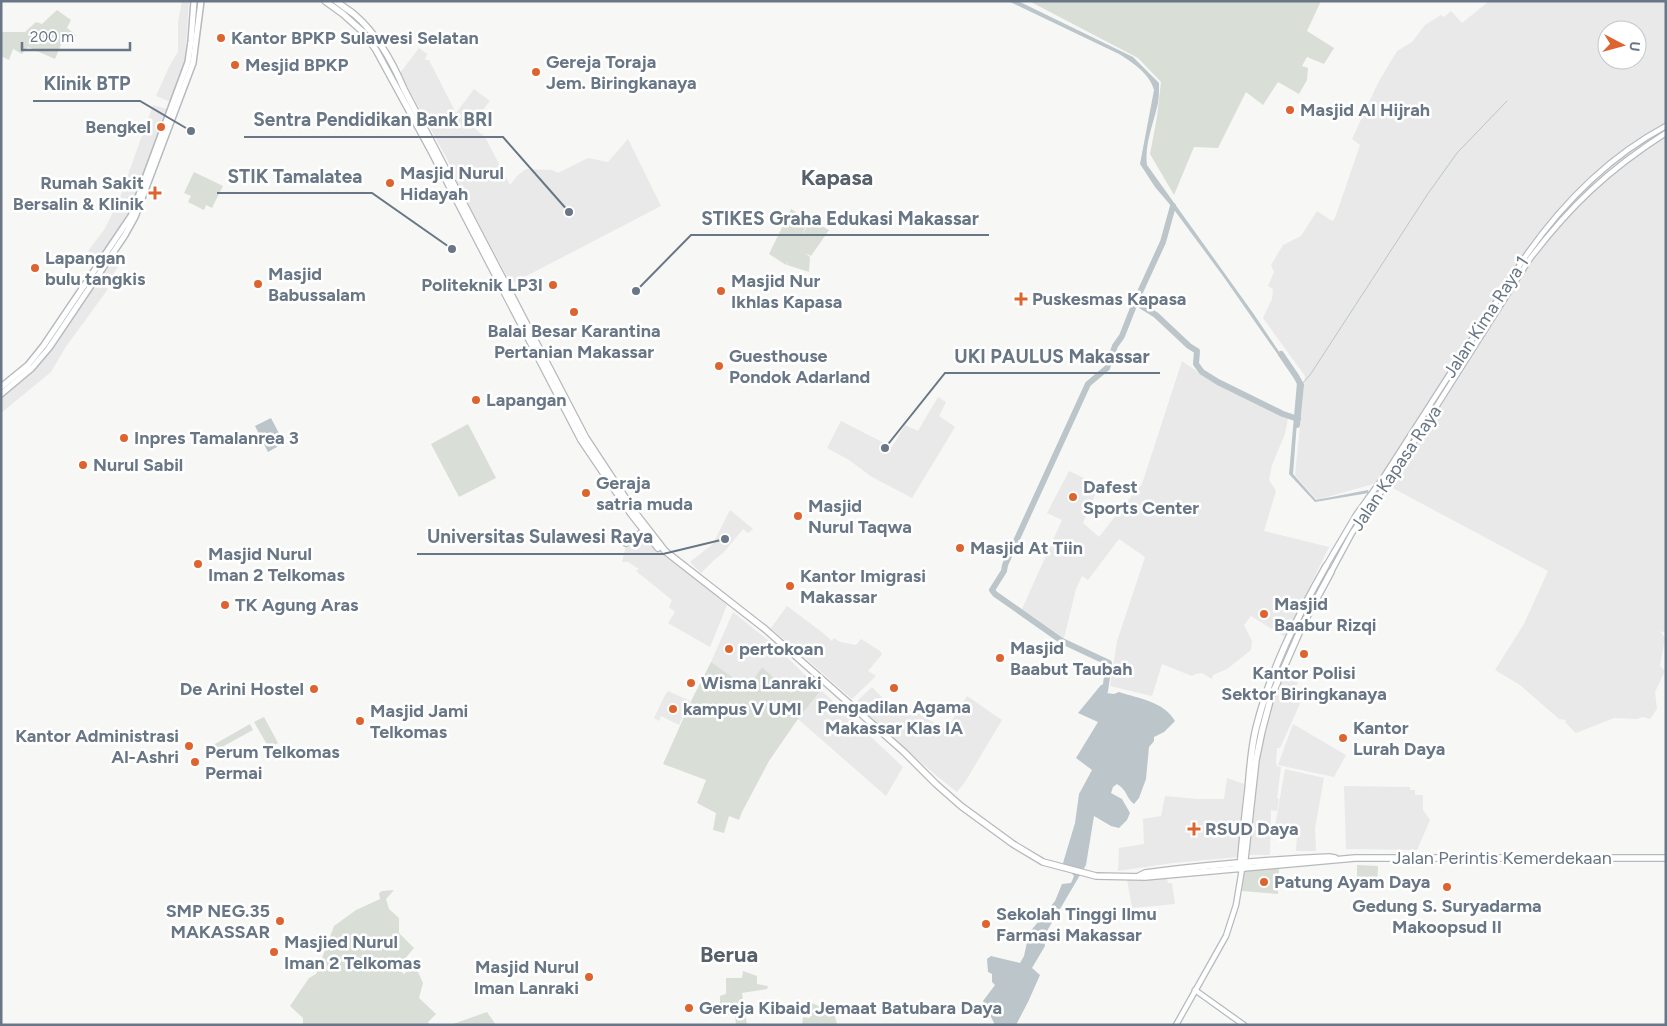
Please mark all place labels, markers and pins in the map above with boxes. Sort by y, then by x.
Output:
place label: Kantor BPKP Sulawesi Selatan [231,27,479,49]
marker: Kantor BPKP Sulawesi Selatan [215,32,227,44]
place label: Gereja Toraja Jem. Biringkanaya [546,51,697,94]
place label: Mesjid BPKP [245,54,349,76]
marker: Mesjid BPKP [229,59,241,71]
marker: Gereja Toraja Jem. Biringkanaya [530,66,542,78]
callout: Klinik BTP [33,67,140,101]
place label: Masjid Al Hijrah [1300,99,1430,121]
callout: Sentra Pendidikan Bank BRI [244,103,503,137]
marker: Masjid Al Hijrah [1284,104,1296,116]
place label: Bengkel [85,116,151,138]
marker: Bengkel [155,121,167,133]
callout: STIK Tamalatea [217,159,372,193]
place label: Masjid Nurul Hidayah [400,162,504,205]
place label: Rumah Sakit Bersalin & Klinik [13,172,144,215]
marker: Masjid Nurul Hidayah [384,177,396,189]
marker: Rumah Sakit Bersalin & Klinik [148,186,162,200]
callout: STIKES Graha Edukasi Makassar [691,201,989,235]
place label: Lapangan bulu tangkis [45,247,146,290]
marker: Lapangan bulu tangkis [29,262,41,274]
place label: Masjid Babussalam [268,263,366,306]
place label: Masjid Nur Ikhlas Kapasa [731,270,842,313]
place label: Politeknik LP3I [421,274,543,296]
marker: Masjid Babussalam [252,278,264,290]
marker: Politeknik LP3I [547,279,559,291]
marker: Masjid Nur Ikhlas Kapasa [715,285,727,297]
place label: Puskesmas Kapasa [1032,288,1186,310]
marker: Puskesmas Kapasa [1014,292,1028,306]
marker: Balai Besar Karantina Pertanian Makassar [568,306,580,318]
place label: Balai Besar Karantina Pertanian Makassar [487,320,661,363]
callout: UKI PAULUS Makassar [945,339,1160,373]
place label: Guesthouse Pondok Adarland [729,345,870,388]
marker: Guesthouse Pondok Adarland [713,360,725,372]
place label: Lapangan [486,389,567,411]
marker: Lapangan [470,394,482,406]
place label: Inpres Tamalanrea 3 [134,427,299,449]
marker: Inpres Tamalanrea 3 [118,432,130,444]
place label: Nurul Sabil [93,454,183,476]
marker: Nurul Sabil [77,459,89,471]
place label: Geraja satria muda [596,472,693,515]
place label: Dafest Sports Center [1083,476,1199,519]
marker: Geraja satria muda [580,487,592,499]
marker: Dafest Sports Center [1067,491,1079,503]
place label: Masjid Nurul Taqwa [808,495,912,538]
marker: Masjid Nurul Taqwa [792,510,804,522]
callout: Universitas Sulawesi Raya [417,520,663,554]
place label: Masjid At Tiin [970,537,1083,559]
marker: Masjid At Tiin [954,542,966,554]
place label: Masjid Nurul Iman 2 Telkomas [208,543,345,586]
marker: Masjid Nurul Iman 2 Telkomas [192,558,204,570]
place label: Kantor Imigrasi Makassar [800,565,926,608]
marker: Kantor Imigrasi Makassar [784,580,796,592]
place label: Masjid Baabur Rizqi [1274,593,1377,636]
place label: TK Agung Aras [235,594,359,616]
marker: TK Agung Aras [219,599,231,611]
marker: Masjid Baabur Rizqi [1258,608,1270,620]
place label: Masjid Baabut Taubah [1010,637,1132,680]
place label: pertokoan [739,638,824,660]
marker: pertokoan [723,643,735,655]
marker: Kantor Polisi Sektor Biringkanaya [1298,648,1310,660]
marker: Masjid Baabut Taubah [994,652,1006,664]
place label: Kantor Polisi Sektor Biringkanaya [1221,662,1387,705]
place label: Wisma Lanraki [701,672,822,694]
marker: Wisma Lanraki [685,677,697,689]
place label: De Arini Hostel [180,678,304,700]
marker: Pengadilan Agama Makassar Klas IA [888,682,900,694]
marker: De Arini Hostel [308,683,320,695]
place label: Pengadilan Agama Makassar Klas IA [817,696,971,739]
place label: kampus V UMI [683,698,802,720]
place label: Masjid Jami Telkomas [370,700,468,743]
marker: kampus V UMI [667,703,679,715]
marker: Masjid Jami Telkomas [354,715,366,727]
place label: Kantor Lurah Daya [1353,717,1445,760]
place label: Kantor Administrasi Al-Ashri [15,725,179,768]
marker: Kantor Lurah Daya [1337,732,1349,744]
marker: Kantor Administrasi Al-Ashri [183,740,195,752]
place label: Perum Telkomas Permai [205,741,340,784]
marker: Perum Telkomas Permai [189,756,201,768]
place label: RSUD Daya [1205,818,1299,840]
marker: RSUD Daya [1187,822,1201,836]
place label: Patung Ayam Daya [1274,871,1430,893]
marker: Patung Ayam Daya [1258,876,1270,888]
marker: Gedung S. Suryadarma Makoopsud II [1441,881,1453,893]
place label: Gedung S. Suryadarma Makoopsud II [1352,895,1542,938]
place label: SMP NEG.35 MAKASSAR [166,900,270,943]
place label: Sekolah Tinggi Ilmu Farmasi Makassar [996,903,1157,946]
marker: SMP NEG.35 MAKASSAR [274,915,286,927]
marker: Sekolah Tinggi Ilmu Farmasi Makassar [980,918,992,930]
place label: Masjied Nurul Iman 2 Telkomas [284,931,421,974]
marker: Masjied Nurul Iman 2 Telkomas [268,946,280,958]
place label: Masjid Nurul Iman Lanraki [474,956,579,999]
marker: Masjid Nurul Iman Lanraki [583,971,595,983]
place label: Gereja Kibaid Jemaat Batubara Daya [699,997,1002,1019]
marker: Gereja Kibaid Jemaat Batubara Daya [683,1002,695,1014]

